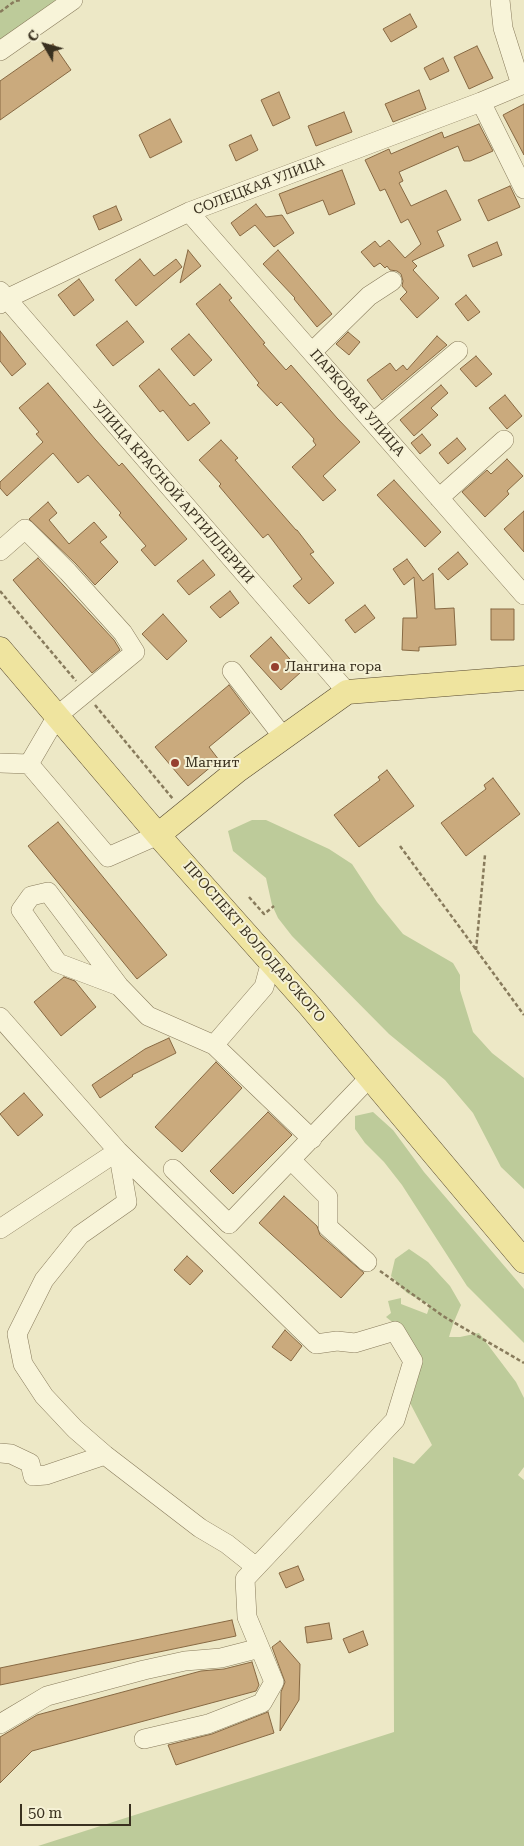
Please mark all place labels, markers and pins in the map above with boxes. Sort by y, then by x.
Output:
place label: Лангина гора [285,659,382,675]
marker: Лангина гора [269,661,281,673]
place label: Магнит [185,755,239,771]
marker: Магнит [169,757,181,769]

